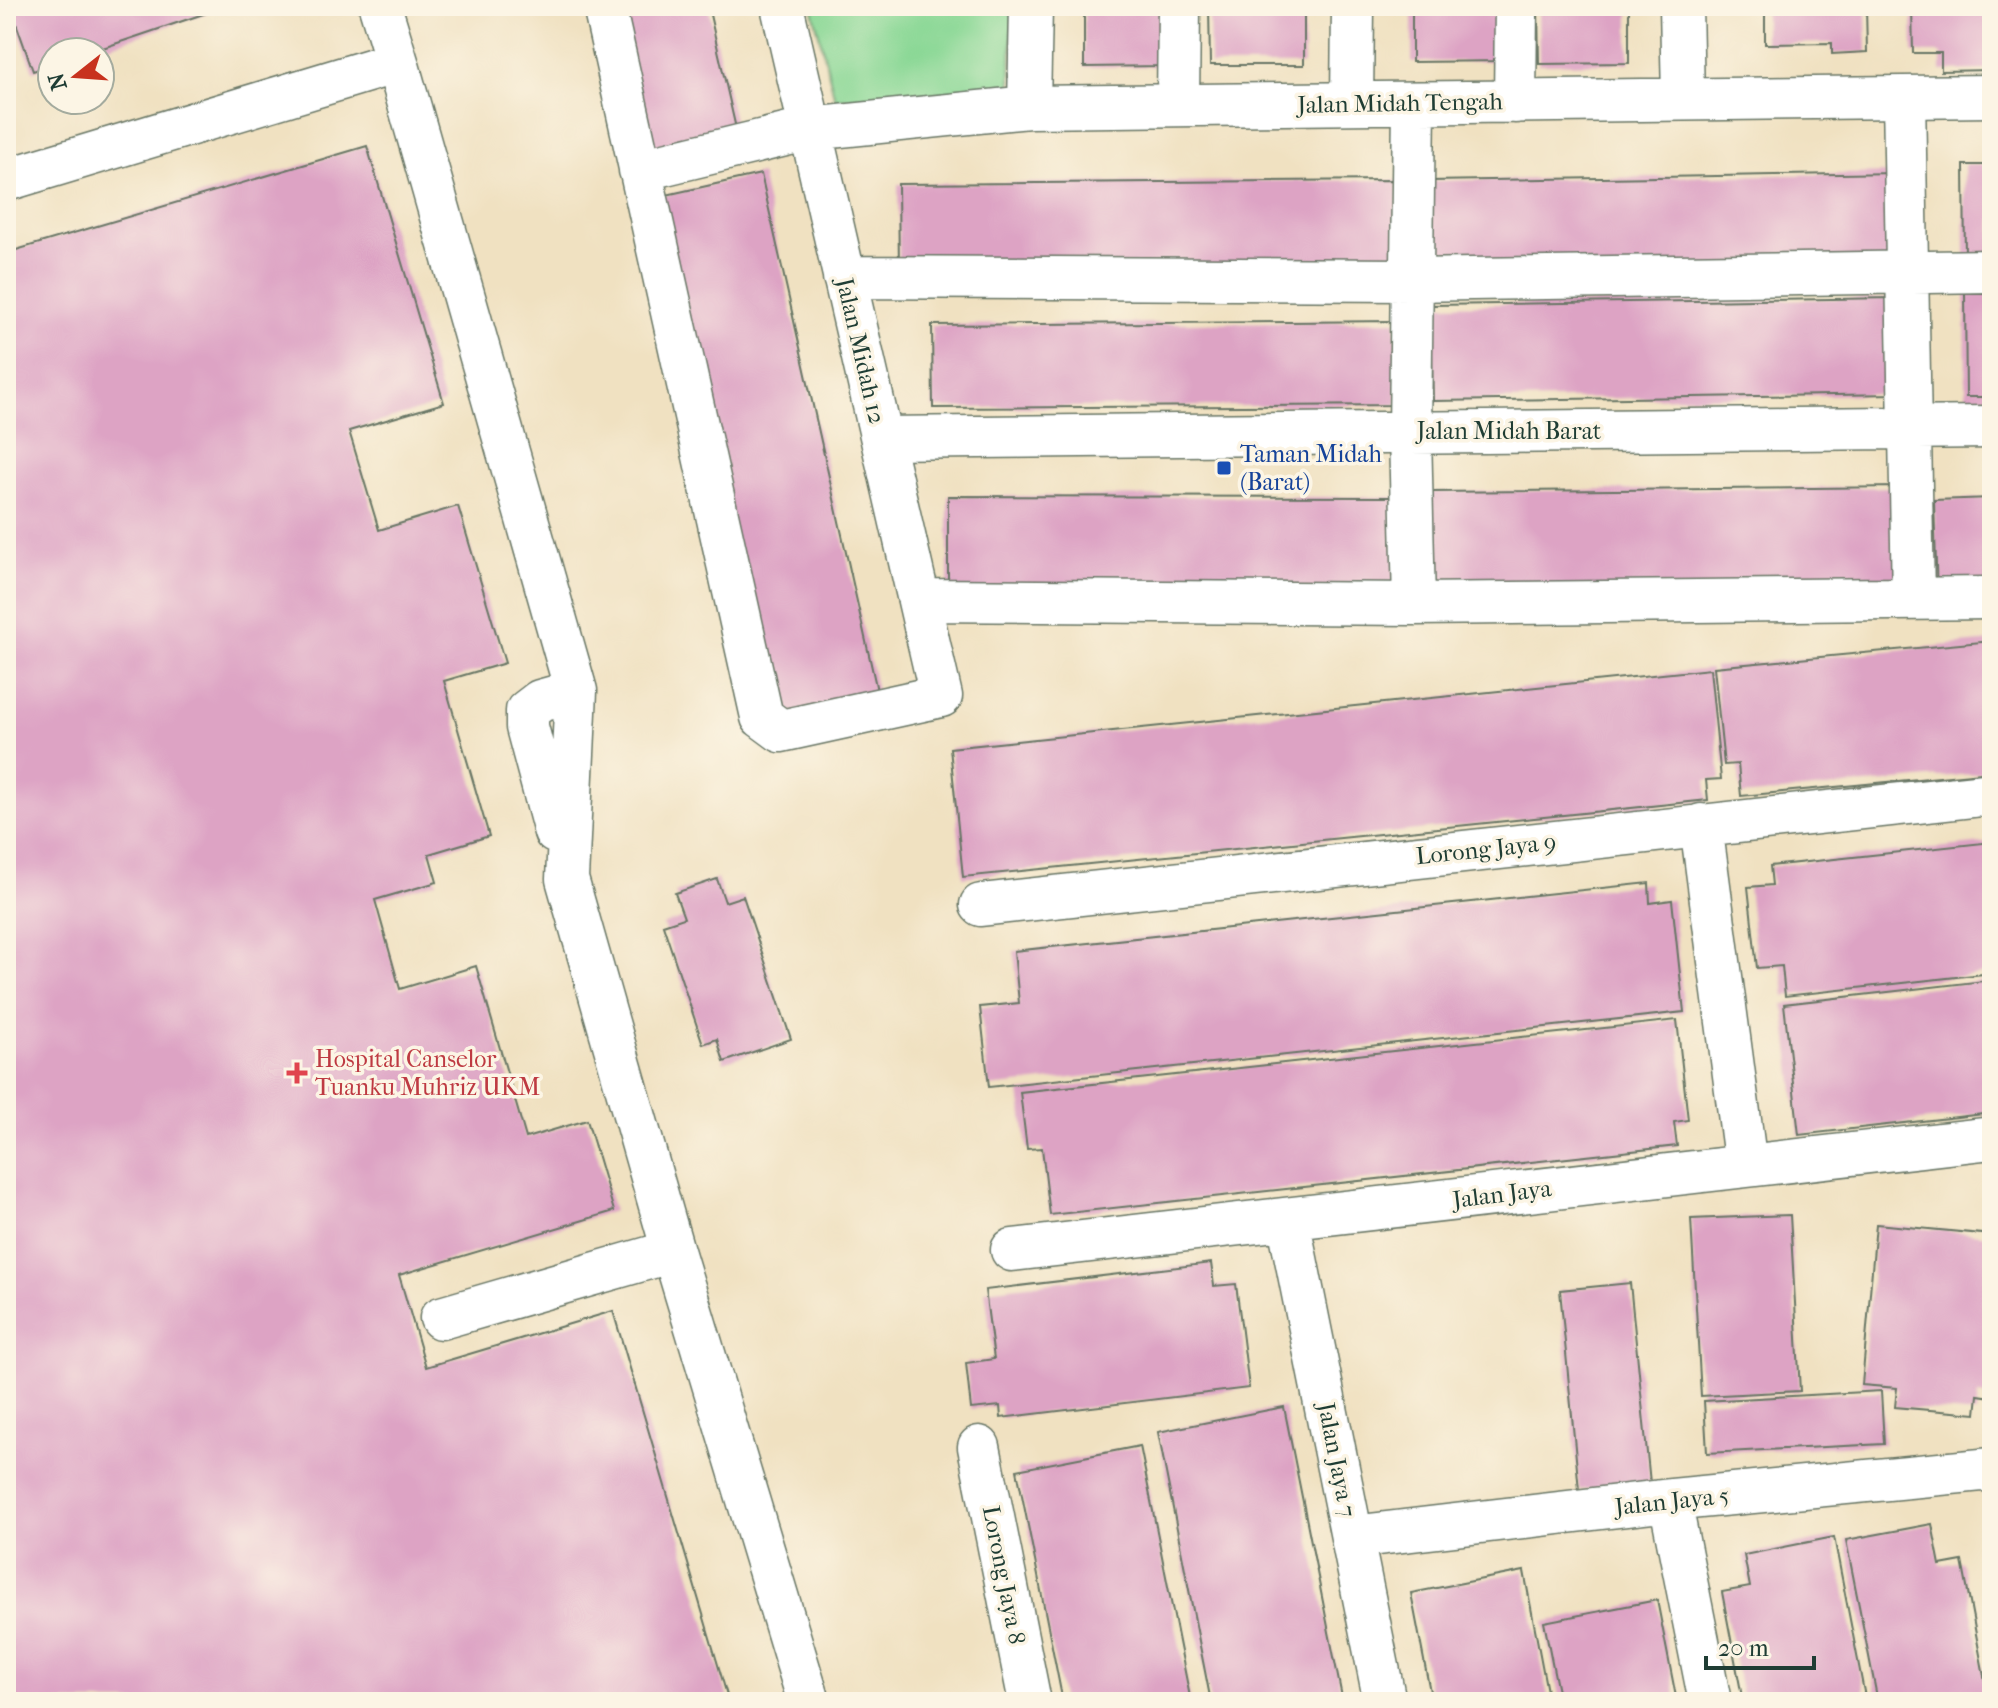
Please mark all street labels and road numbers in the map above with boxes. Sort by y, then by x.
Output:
street label: Jalan Midah Tengah [1295,87,1503,119]
street label: Jalan Midah 12 [830,273,891,427]
street label: Jalan Midah Barat [1415,417,1602,445]
street label: Lorong Jaya 9 [1414,828,1558,870]
street label: Jalan Jaya [1449,1174,1554,1214]
street label: Jalan Jaya 7 [1312,1398,1362,1520]
street label: Jalan Jaya 5 [1611,1481,1731,1521]
street label: Lorong Jaya 8 [977,1503,1031,1647]

